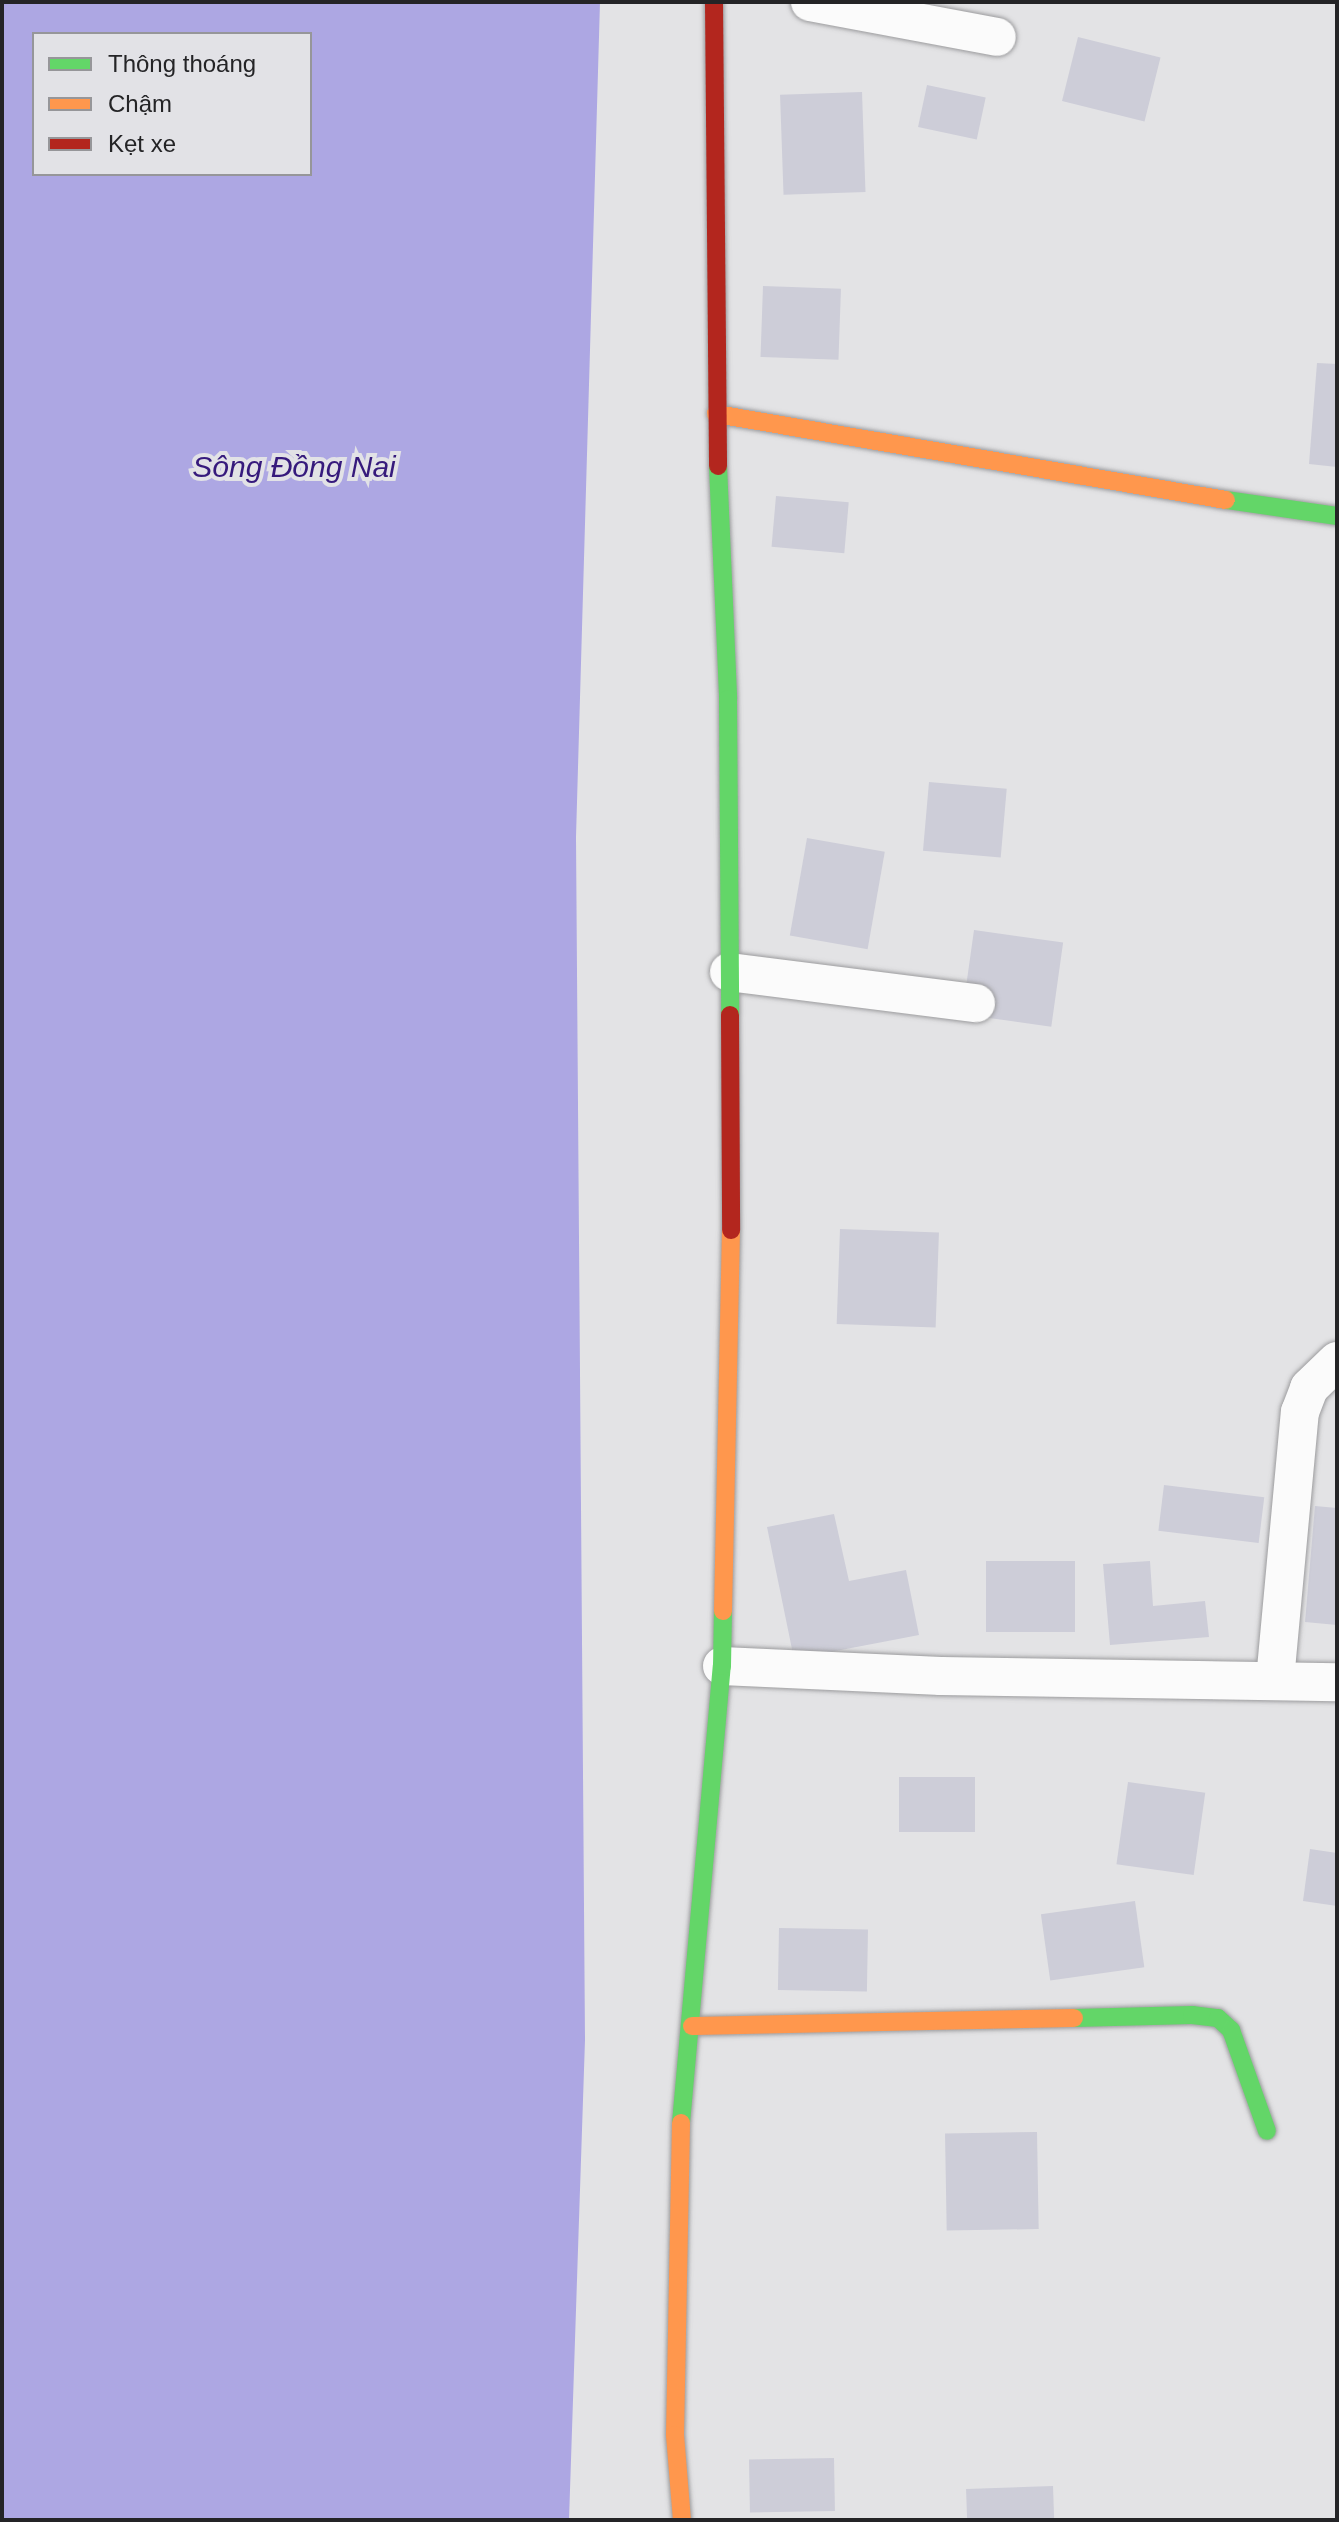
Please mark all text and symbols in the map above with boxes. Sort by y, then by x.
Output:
legend [32,32,312,176]
text: Thông thoáng [108,50,256,77]
text: Chậm [108,90,172,117]
text: Kẹt xe [108,130,176,157]
water label: Sông Đồng Nai [192,449,396,485]

